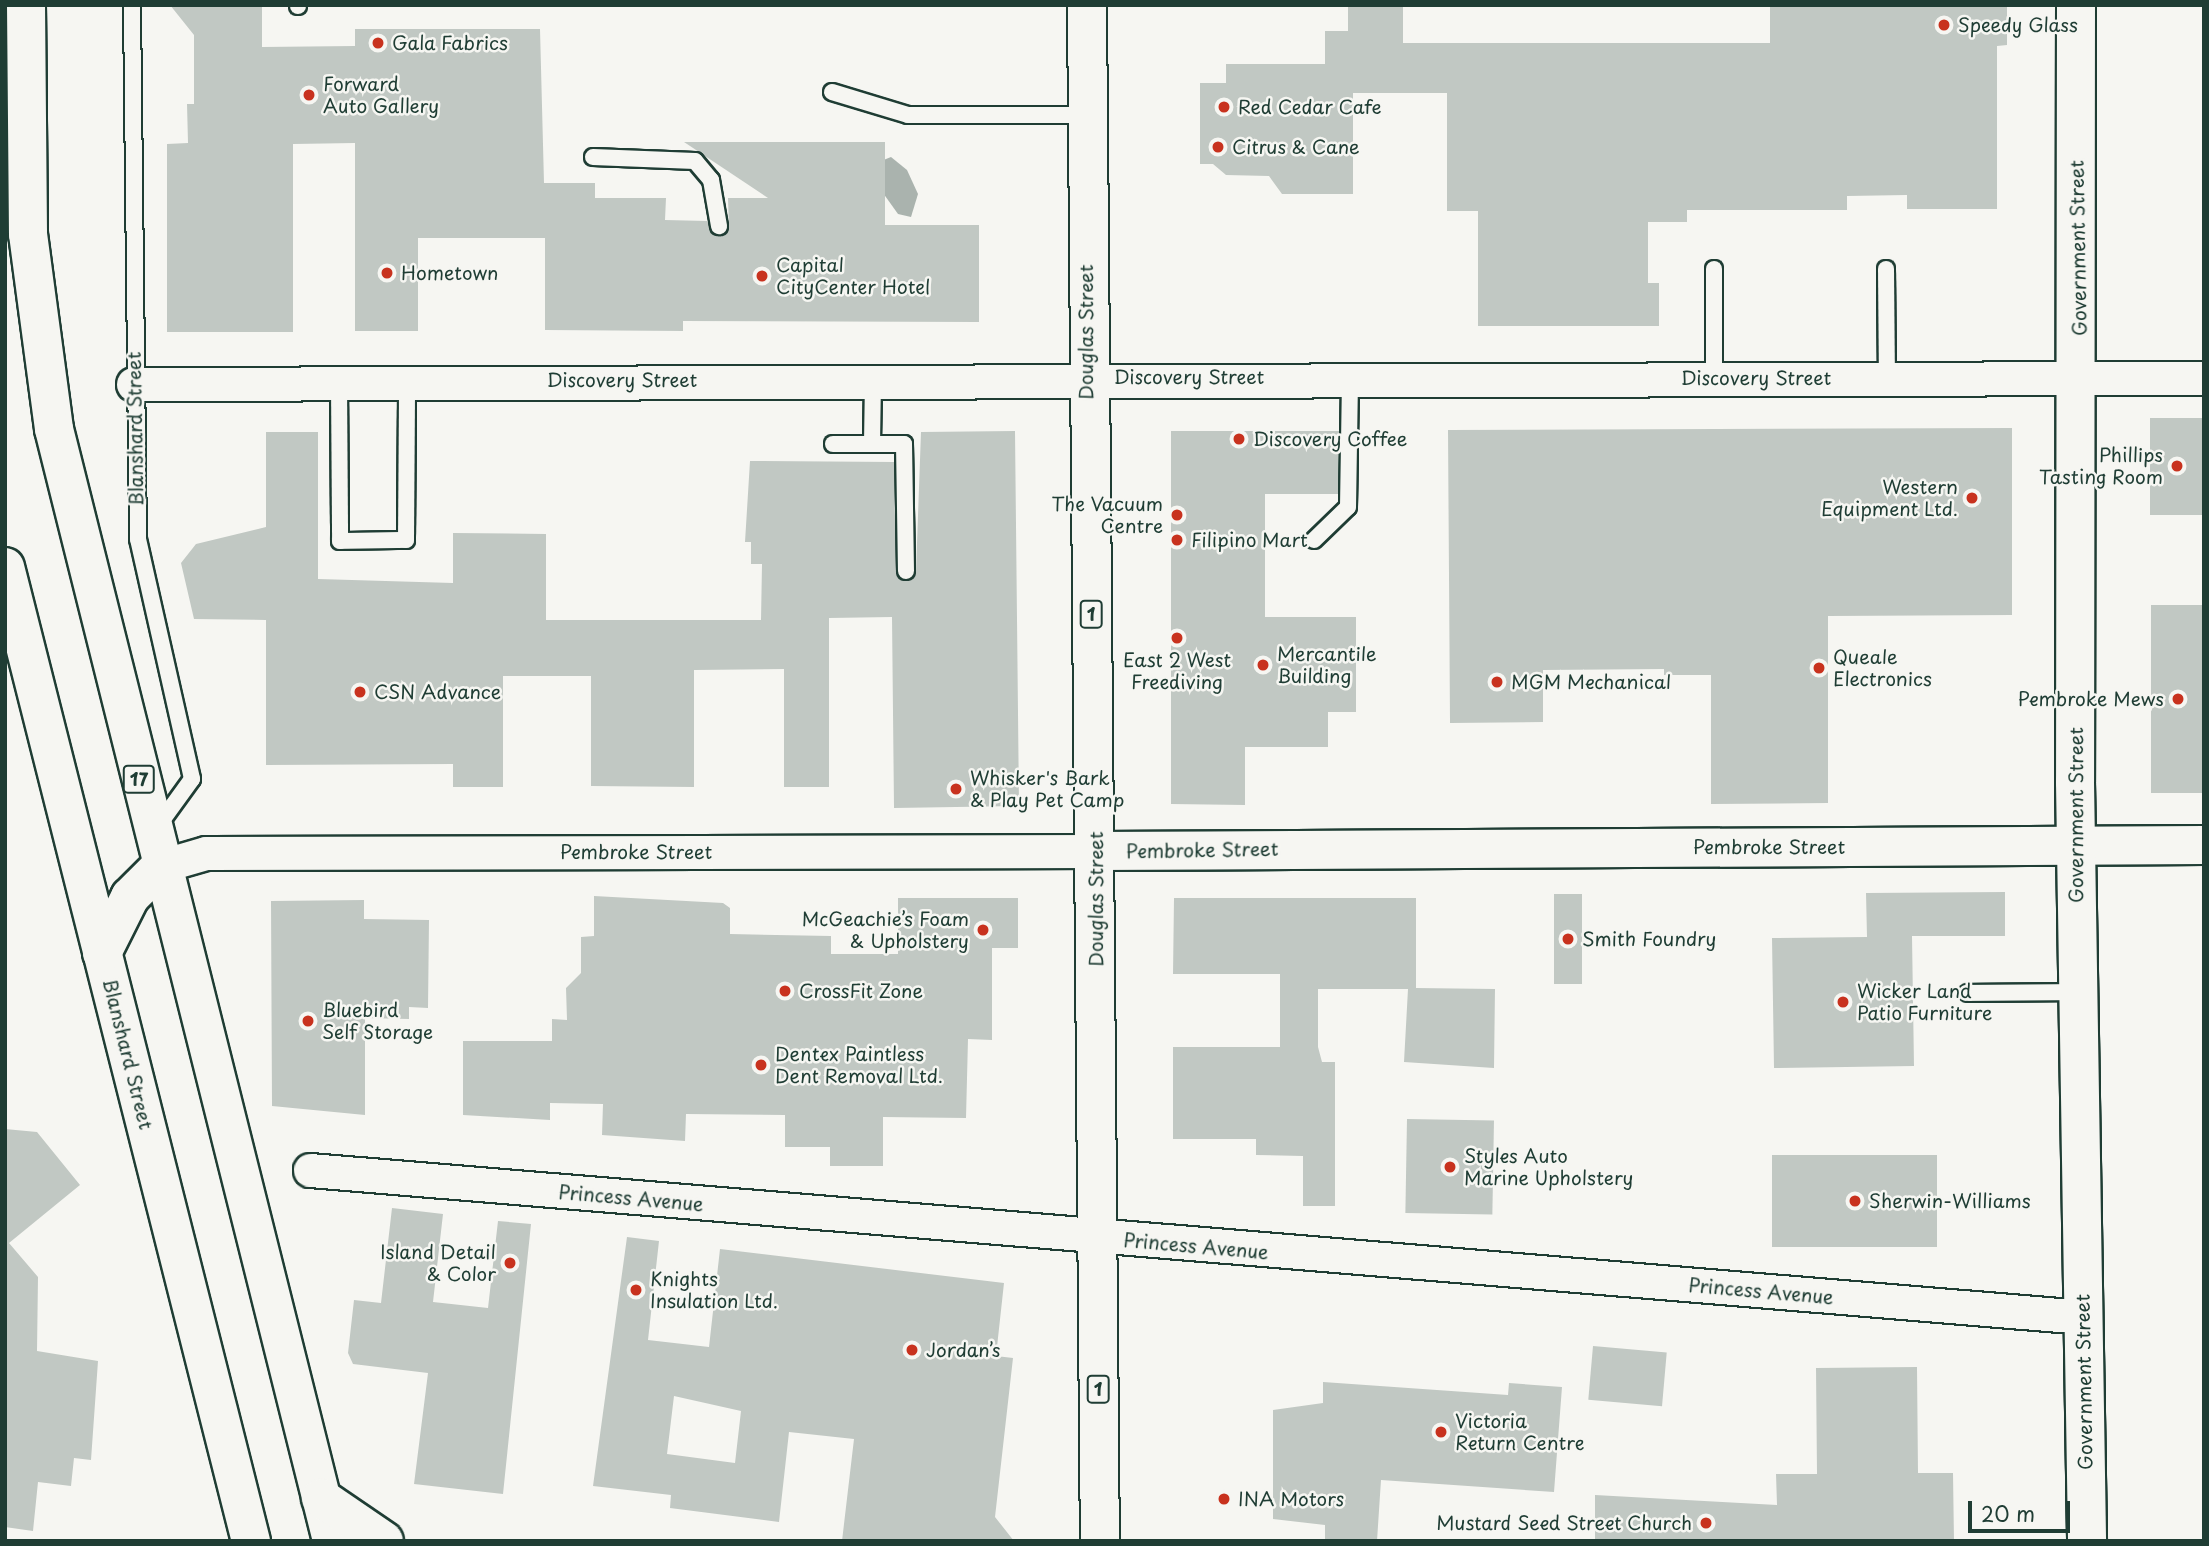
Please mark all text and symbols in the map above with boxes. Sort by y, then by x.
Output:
place label: Speedy Glass [1958,14,2078,36]
marker: Speedy Glass [1936,17,1952,33]
place label: Gala Fabrics [392,32,507,54]
marker: Gala Fabrics [370,35,386,51]
place label: Forward Auto Gallery [323,73,441,117]
marker: Forward Auto Gallery [301,87,317,103]
place label: Red Cedar Cafe [1238,96,1383,118]
marker: Red Cedar Cafe [1216,99,1232,115]
place label: Citrus & Cane [1232,136,1362,158]
marker: Citrus & Cane [1210,139,1226,155]
street label: Government Street [2065,160,2091,336]
place label: Capital CityCenter Hotel [776,254,932,298]
place label: Hometown [401,262,499,284]
street label: Douglas Street [1075,264,1097,400]
marker: Hometown [379,265,395,281]
marker: Capital CityCenter Hotel [754,268,770,284]
street label: Blanshard Street [122,350,148,508]
street label: Discovery Street [1113,366,1265,388]
street label: Discovery Street [1680,367,1832,389]
street label: Discovery Street [546,369,698,391]
place label: Discovery Coffee [1253,428,1408,450]
marker: Discovery Coffee [1231,431,1247,447]
place label: Phillips Tasting Room [2039,444,2163,488]
marker: Phillips Tasting Room [2169,458,2185,474]
place label: Western Equipment Ltd. [1821,476,1958,520]
marker: Western Equipment Ltd. [1964,490,1980,506]
place label: The Vacuum Centre [1050,493,1163,537]
marker: The Vacuum Centre [1169,507,1185,523]
place label: Filipino Mart [1191,529,1308,551]
marker: Filipino Mart [1169,532,1185,548]
road number: 1 [1079,600,1103,628]
marker: East 2 West Freediving [1169,630,1185,646]
place label: Mercantile Building [1277,643,1377,687]
place label: Queale Electronics [1833,646,1932,690]
place label: East 2 West Freediving [1122,649,1232,693]
marker: Mercantile Building [1255,657,1271,673]
marker: Queale Electronics [1811,660,1827,676]
place label: MGM Mechanical [1511,671,1674,693]
marker: MGM Mechanical [1489,674,1505,690]
place label: CSN Advance [374,681,501,703]
marker: CSN Advance [352,684,368,700]
place label: Pembroke Mews [2017,688,2164,710]
marker: Pembroke Mews [2170,691,2186,707]
street label: Government Street [2065,727,2087,903]
road number: 17 [122,764,156,794]
place label: Whisker's Bark & Play Pet Camp [970,767,1126,811]
marker: Whisker's Bark & Play Pet Camp [948,781,964,797]
street label: Douglas Street [1085,831,1107,967]
street label: Pembroke Street [1693,836,1845,858]
street label: Pembroke Street [1125,837,1279,863]
street label: Pembroke Street [560,841,712,863]
place label: McGeachie’s Foam & Upholstery [802,908,969,952]
marker: McGeachie’s Foam & Upholstery [975,922,991,938]
place label: Smith Foundry [1582,928,1716,950]
marker: Smith Foundry [1560,931,1576,947]
street label: Blanshard Street [98,975,158,1133]
place label: CrossFit Zone [799,980,923,1002]
place label: Wicker Land Patio Furniture [1857,980,1994,1024]
marker: CrossFit Zone [777,983,793,999]
marker: Wicker Land Patio Furniture [1835,994,1851,1010]
place label: Bluebird Self Storage [322,999,434,1043]
marker: Bluebird Self Storage [300,1013,316,1029]
place label: Dentex Paintless Dent Removal Ltd. [775,1043,943,1087]
marker: Dentex Paintless Dent Removal Ltd. [753,1057,769,1073]
place label: Styles Auto Marine Upholstery [1464,1145,1634,1189]
marker: Styles Auto Marine Upholstery [1442,1159,1458,1175]
street label: Princess Avenue [558,1180,704,1216]
place label: Sherwin-Williams [1869,1190,2031,1212]
marker: Sherwin-Williams [1847,1193,1863,1209]
street label: Princess Avenue [1123,1228,1269,1264]
place label: Island Detail & Color [380,1241,496,1285]
marker: Island Detail & Color [502,1255,518,1271]
place label: Knights Insulation Ltd. [650,1268,778,1312]
street label: Princess Avenue [1688,1273,1834,1309]
marker: Knights Insulation Ltd. [628,1282,644,1298]
street label: Government Street [2071,1294,2097,1470]
place label: Jordan’s [926,1339,1001,1361]
marker: Jordan’s [904,1342,920,1358]
road number: 1 [1086,1374,1110,1404]
place label: Victoria Return Centre [1455,1410,1585,1454]
marker: Victoria Return Centre [1433,1424,1449,1440]
scale bar [1971,1486,2072,1530]
place label: INA Motors [1238,1488,1343,1510]
marker: INA Motors [1216,1491,1232,1507]
text: 20 m [1981,1497,2035,1529]
place label: Mustard Seed Street Church [1431,1512,1692,1534]
marker: Mustard Seed Street Church [1698,1515,1714,1531]

